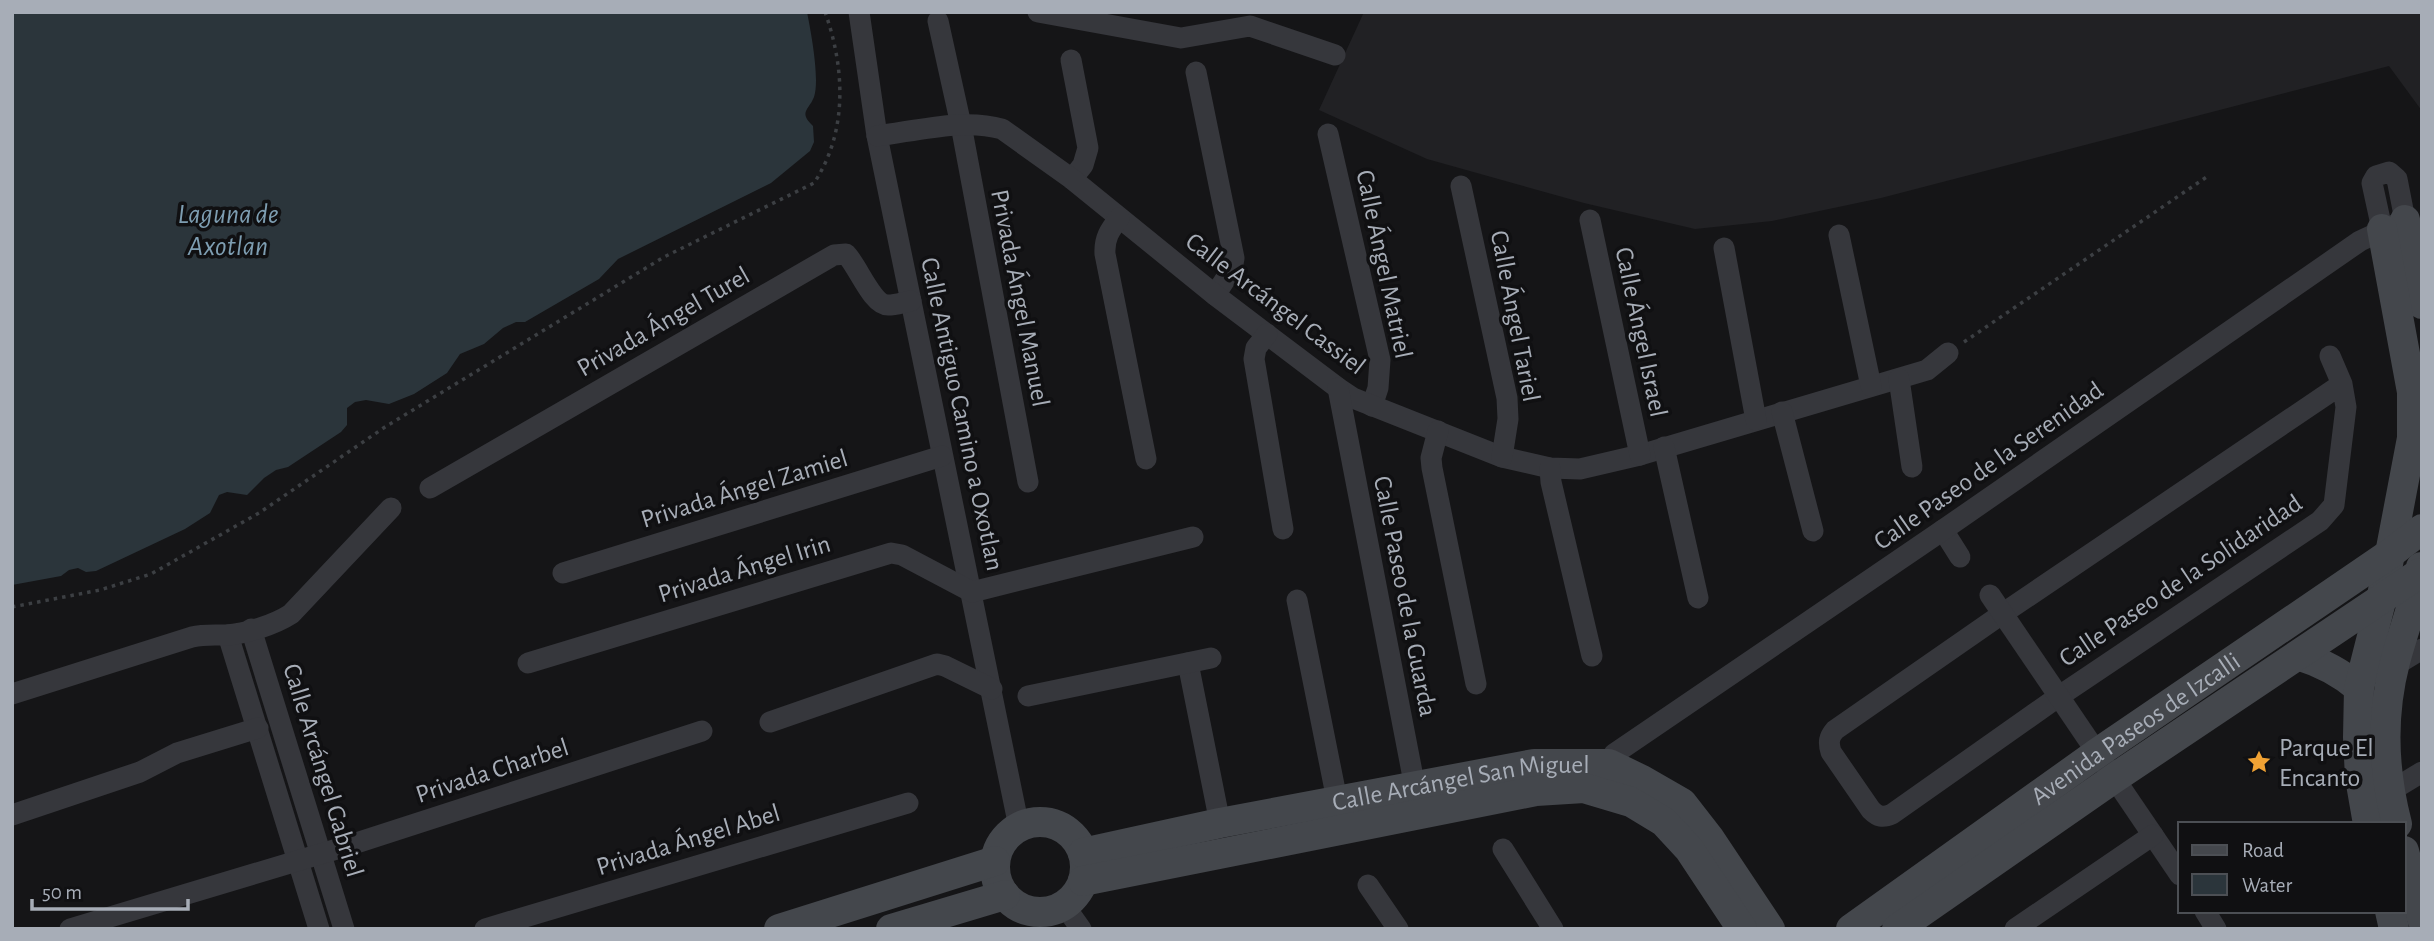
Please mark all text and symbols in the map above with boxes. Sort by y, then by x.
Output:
street label: Calle Ángel Matriel [1351,167,1419,361]
street label: Privada Ángel Manuel [986,187,1056,409]
water label: Laguna de Axotlan [177,201,279,261]
street label: Calle Arcángel Cassiel [1181,228,1370,380]
street label: Calle Ángel Tariel [1486,228,1546,404]
street label: Calle Ángel Israel [1610,245,1674,419]
street label: Calle Antiguo Camino a Oxotlan [916,255,1008,573]
street label: Privada Ángel Turel [572,260,754,382]
street label: Calle Paseo de la Serenidad [1869,377,2108,555]
street label: Privada Ángel Zamiel [637,443,851,533]
street label: Calle Paseo de la Guarda [1369,474,1441,719]
street label: Calle Paseo de la Solidaridad [2054,490,2307,672]
street label: Privada Ángel Irin [655,529,833,607]
street label: Avenida Paseos de Izcalli [2026,648,2245,810]
street label: Calle Arcángel Gabriel [278,661,368,880]
street label: Privada Charbel [413,734,572,808]
place label: Parque El Encanto [2279,735,2374,791]
place icon: Parque El Encanto [2245,748,2273,776]
street label: Calle Arcángel San Miguel [1330,751,1590,816]
street label: Privada Ángel Abel [593,798,783,880]
legend [2178,822,2406,913]
text: Road [2242,840,2284,861]
scale bar [32,867,187,911]
text: Water [2242,875,2292,896]
text: 50 m [42,882,82,903]

